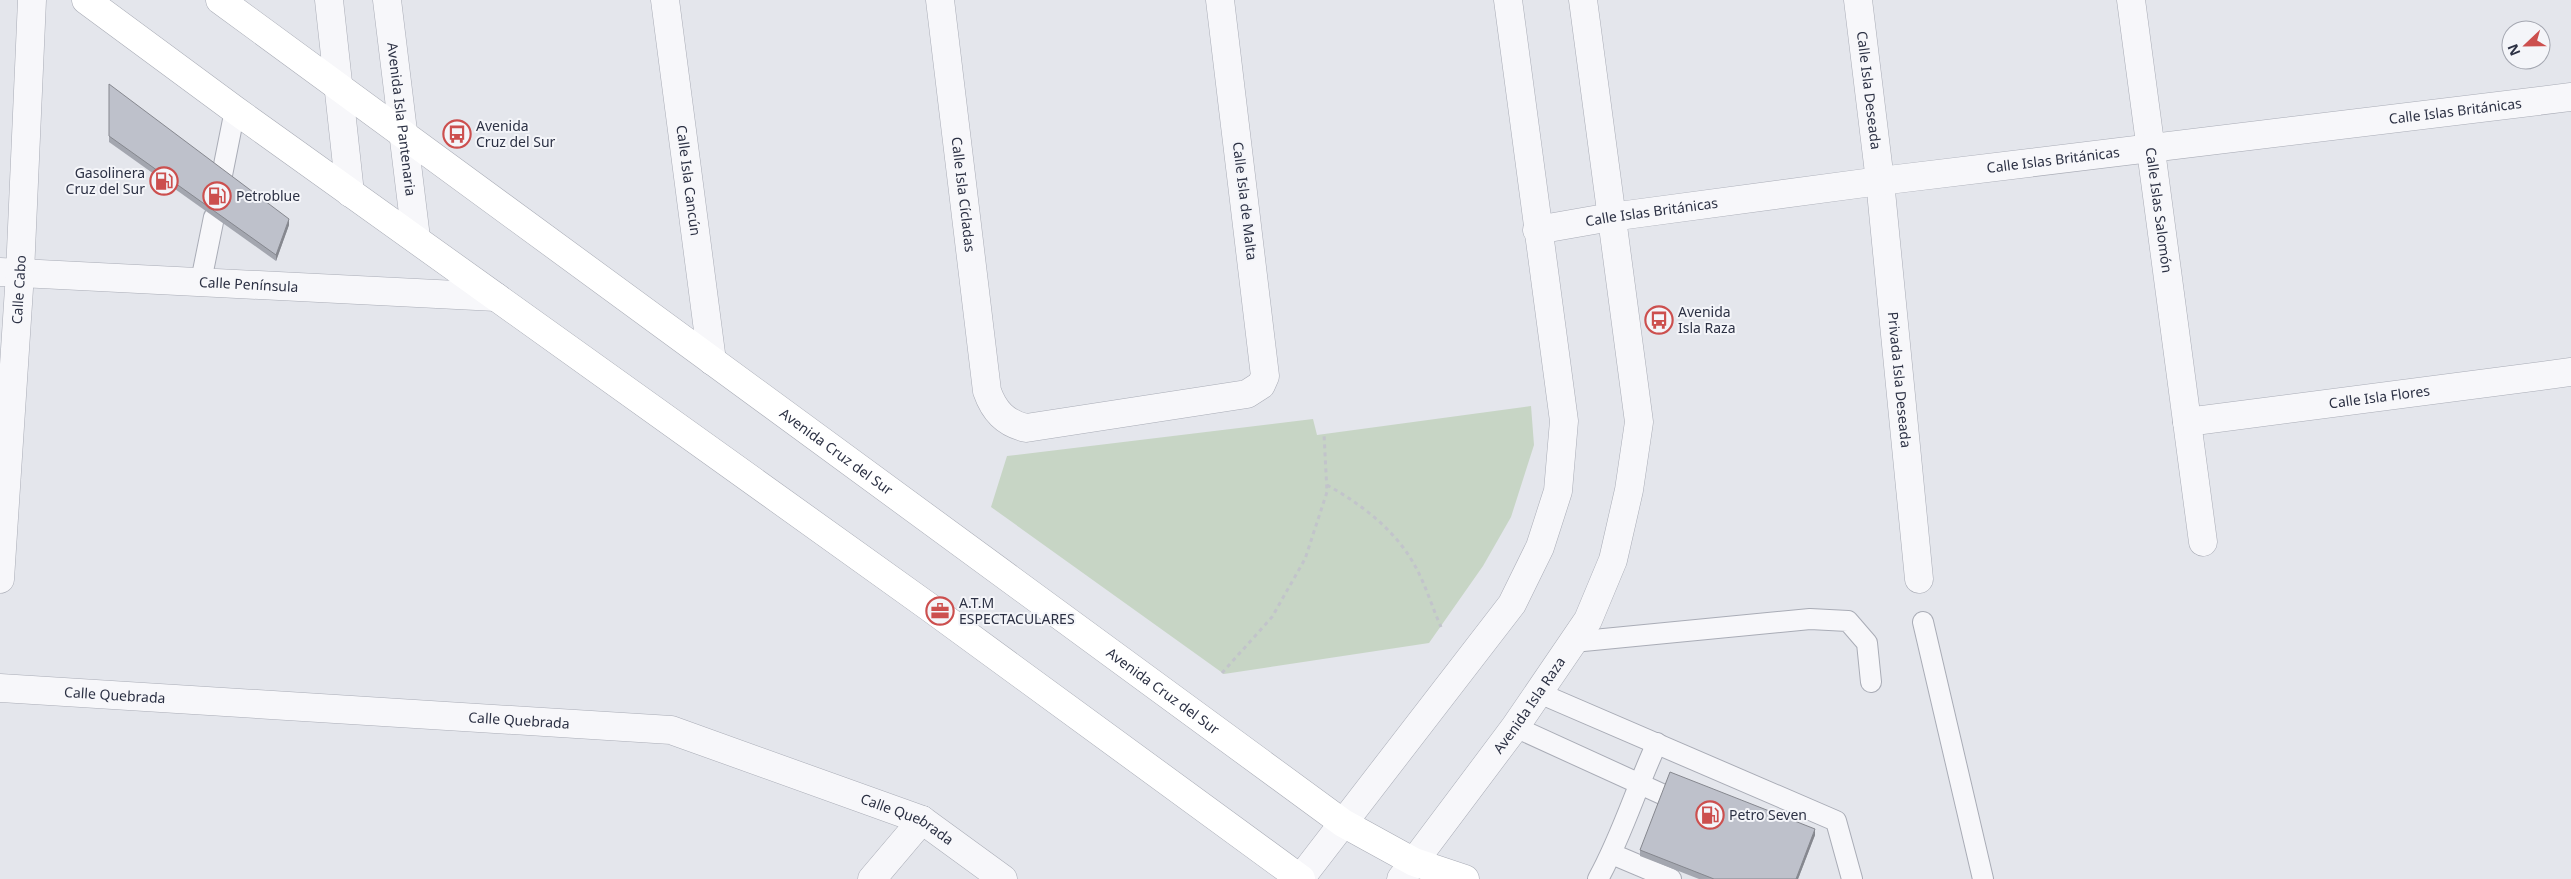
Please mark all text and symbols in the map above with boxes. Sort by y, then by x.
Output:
north arrow [2501,20,2551,70]
street label: Calle Isla Deseada [1853,30,1886,151]
street label: Avenida Isla Pantenaria [383,41,421,197]
text: N [2503,41,2524,59]
street label: Calle Islas Británicas [2388,93,2523,128]
place label: Avenida Cruz del Sur [476,116,556,151]
bus stop icon: Avenida Cruz del Sur [442,119,472,149]
street label: Calle Isla Cancún [672,124,706,237]
street label: Calle Isla Cícladas [948,136,980,254]
street label: Calle Isla de Malta [1229,141,1262,261]
street label: Calle Islas Británicas [1986,142,2121,177]
street label: Calle Islas Salomón [2142,146,2177,274]
place label: Gasolinera Cruz del Sur [66,163,145,198]
fuel station icon: Gasolinera Cruz del Sur [149,166,179,196]
fuel station icon: Petroblue [202,181,232,211]
place label: Petroblue [236,186,300,205]
street label: Calle Islas Británicas [1584,193,1719,230]
street label: Calle Cabo [7,255,30,325]
street label: Calle Península [198,272,299,296]
place label: Avenida Isla Raza [1678,302,1736,337]
bus stop icon: Avenida Isla Raza [1644,305,1674,335]
street label: Privada Isla Deseada [1884,311,1916,449]
street label: Calle Isla Flores [2328,380,2431,412]
street label: Avenida Cruz del Sur [776,403,897,499]
place label: A.T.M ESPECTACULARES [959,593,1075,628]
office icon: A.T.M ESPECTACULARES [925,596,955,626]
street label: Avenida Cruz del Sur [1103,643,1224,739]
street label: Avenida Isla Raza [1488,653,1569,757]
street label: Calle Quebrada [64,682,166,707]
street label: Calle Quebrada [468,707,570,733]
street label: Calle Quebrada [858,789,958,849]
fuel station icon: Petro Seven [1695,800,1725,830]
place label: Petro Seven [1729,805,1807,824]

